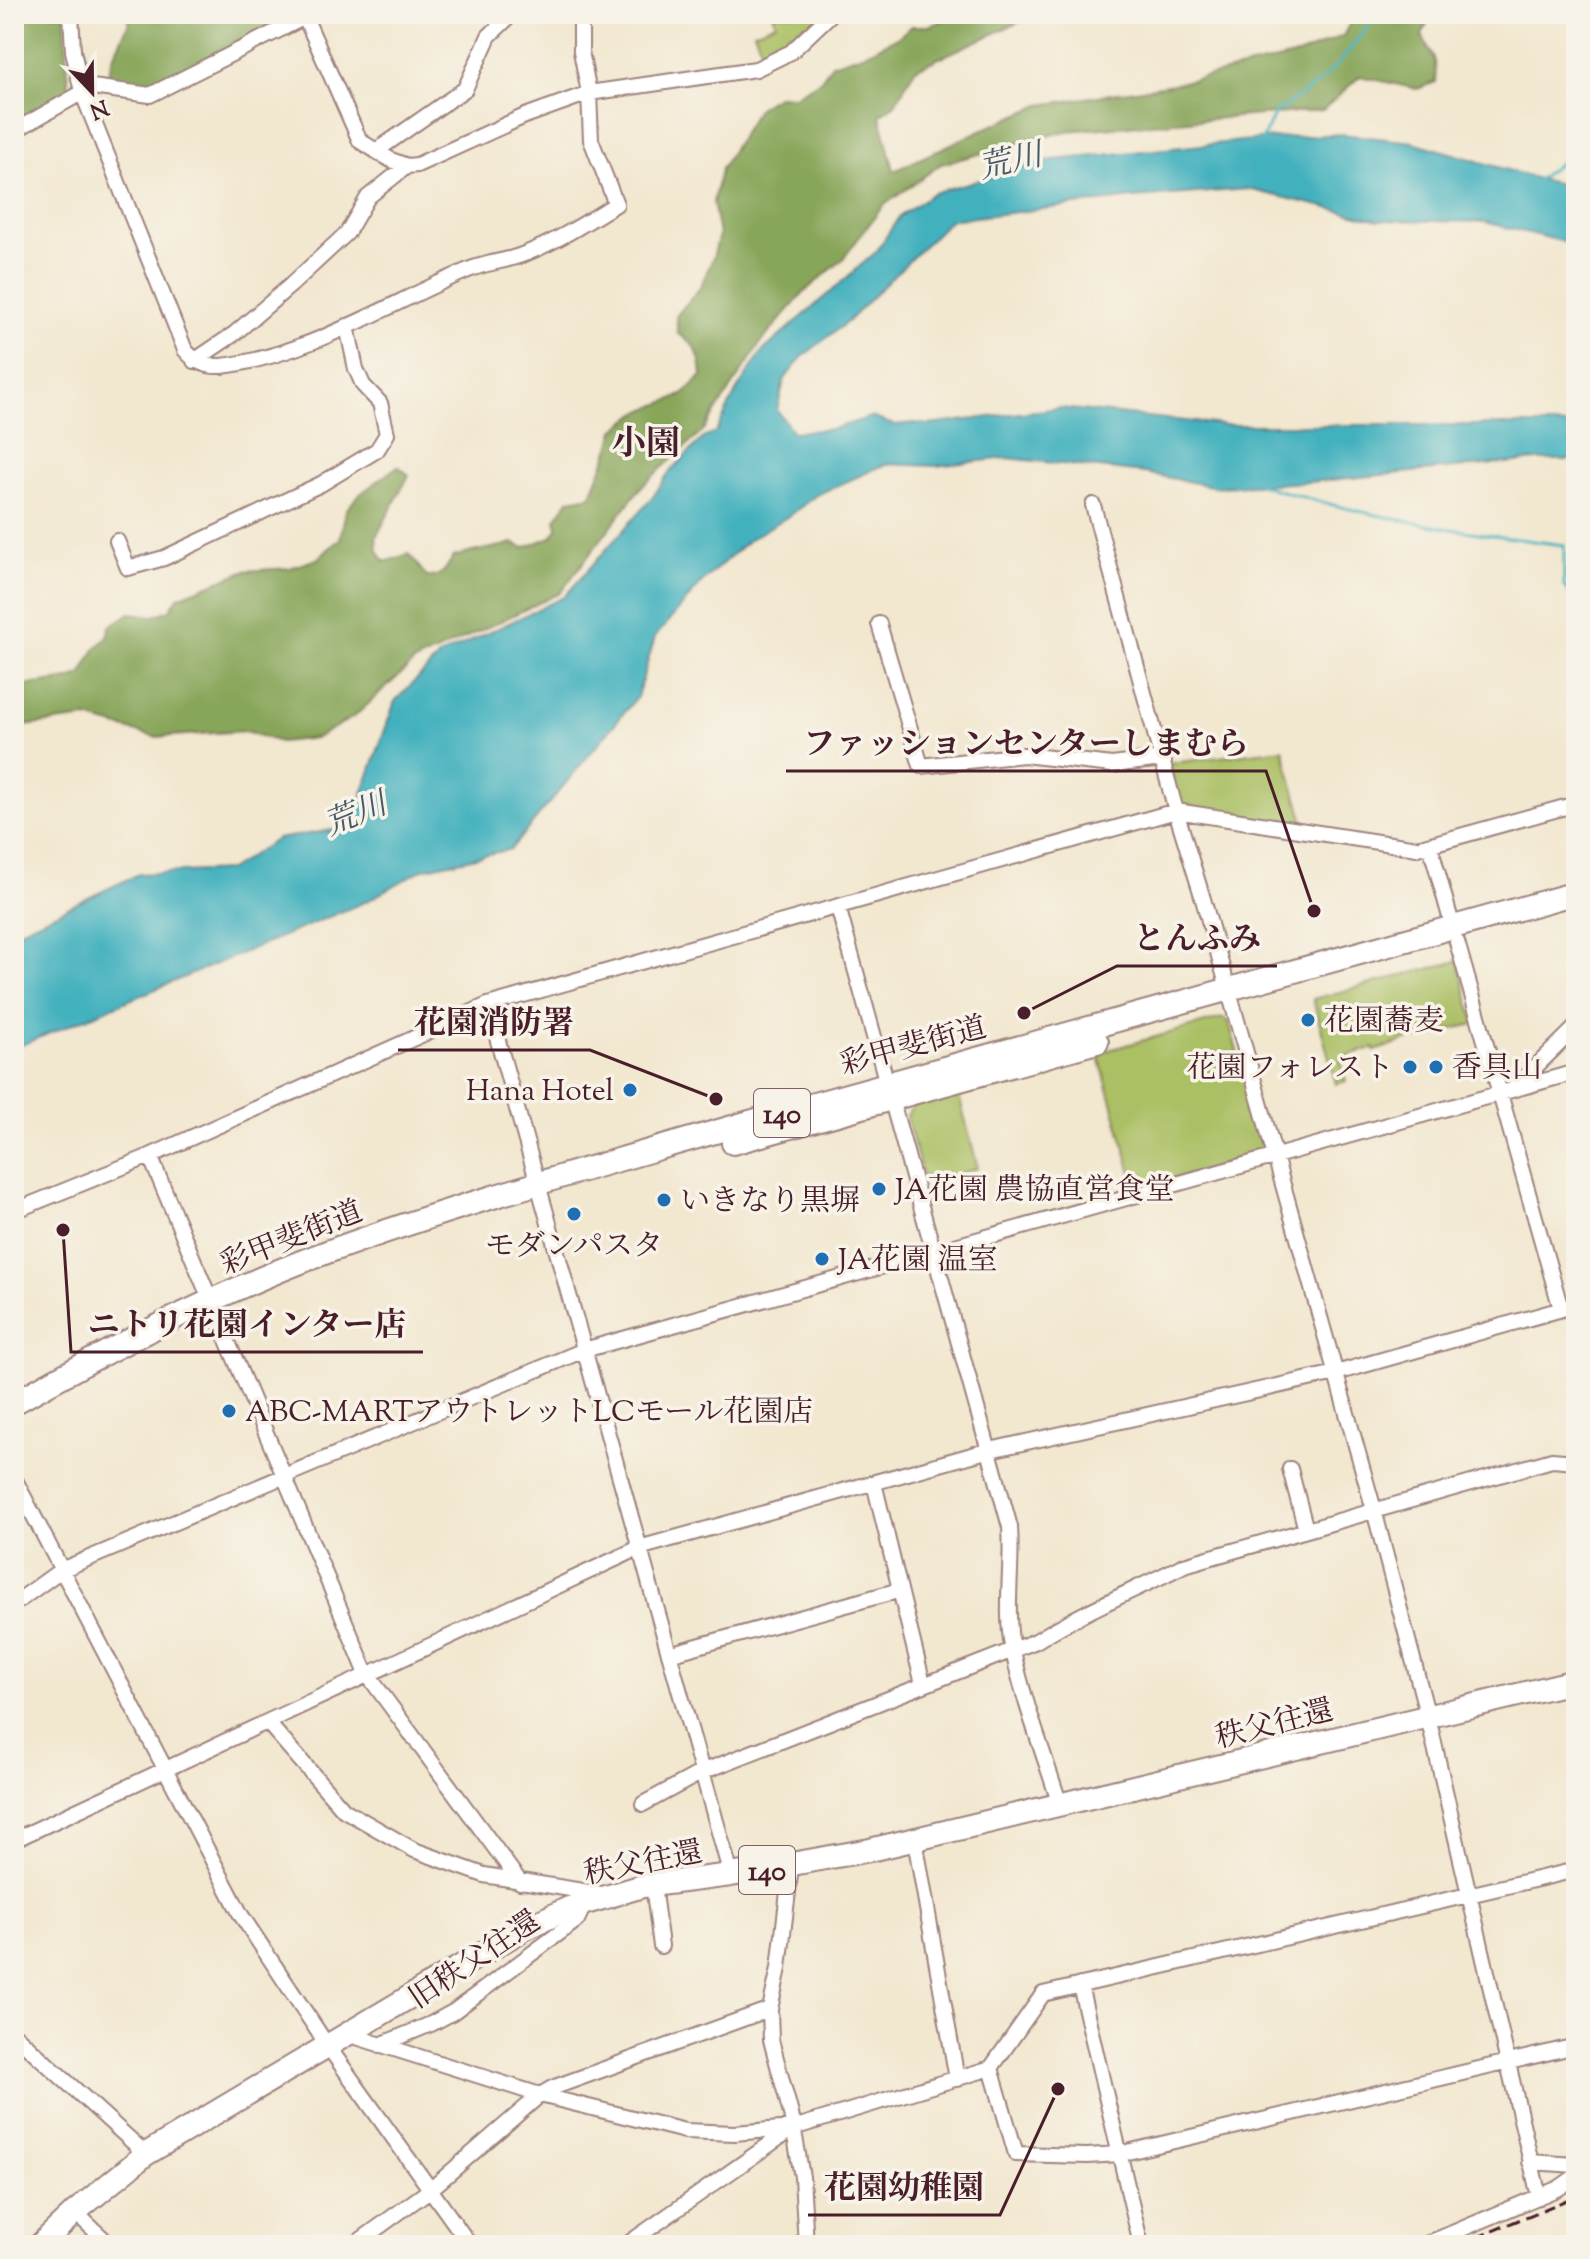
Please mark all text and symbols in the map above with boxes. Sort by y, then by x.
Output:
north arrow [52,52,132,132]
text: N [84,90,113,126]
water label: 荒川 [974,133,1050,193]
district label: 小園 [612,421,680,470]
callout: ファッションセンターしまむら [786,715,1266,771]
text: ファッションセンターしまむら [803,723,1249,769]
water label: 荒川 [318,781,397,849]
callout: とんふみ [1117,910,1277,966]
text: とんふみ [1133,918,1261,964]
callout: 花園消防署 [398,994,590,1050]
place label: 花園蕎麦 [1324,1001,1444,1044]
text: 花園消防署 [414,1002,574,1048]
street label: 彩甲斐街道 [836,1007,992,1088]
marker: 花園蕎麦 [1299,1011,1317,1029]
place label: 花園フォレスト [1186,1048,1394,1091]
place label: 香具山 [1452,1048,1542,1091]
marker: 花園フォレスト [1401,1058,1419,1076]
marker: 香具山 [1427,1058,1445,1076]
place label: Hana Hotel [466,1071,614,1114]
marker: Hana Hotel [621,1081,639,1099]
road number: 140 [754,1089,810,1137]
place label: JA花園 農協直営食堂 [893,1170,1174,1213]
marker: JA花園 農協直営食堂 [870,1180,888,1198]
place label: いきなり黒塀 [680,1181,860,1224]
street label: 彩甲斐街道 [214,1191,370,1287]
marker: いきなり黒塀 [655,1191,673,1209]
marker: モダンパスタ [565,1205,583,1223]
place label: モダンパスタ [485,1226,663,1269]
place label: JA花園 温室 [836,1240,997,1283]
marker: JA花園 温室 [813,1250,831,1268]
callout: ニトリ花園インター店 [71,1296,423,1352]
text: ニトリ花園インター店 [88,1304,406,1350]
place label: ABC-MARTアウトレットLCモール花園店 [245,1392,813,1435]
marker: ABC-MARTアウトレットLCモール花園店 [220,1402,238,1420]
street label: 秩父往還 [1211,1690,1338,1761]
street label: 秩父往還 [580,1832,706,1897]
road number: 140 [739,1846,795,1894]
street label: 旧秩父往還 [401,1901,550,2021]
callout: 花園幼稚園 [808,2159,1000,2215]
text: 花園幼稚園 [824,2167,984,2213]

